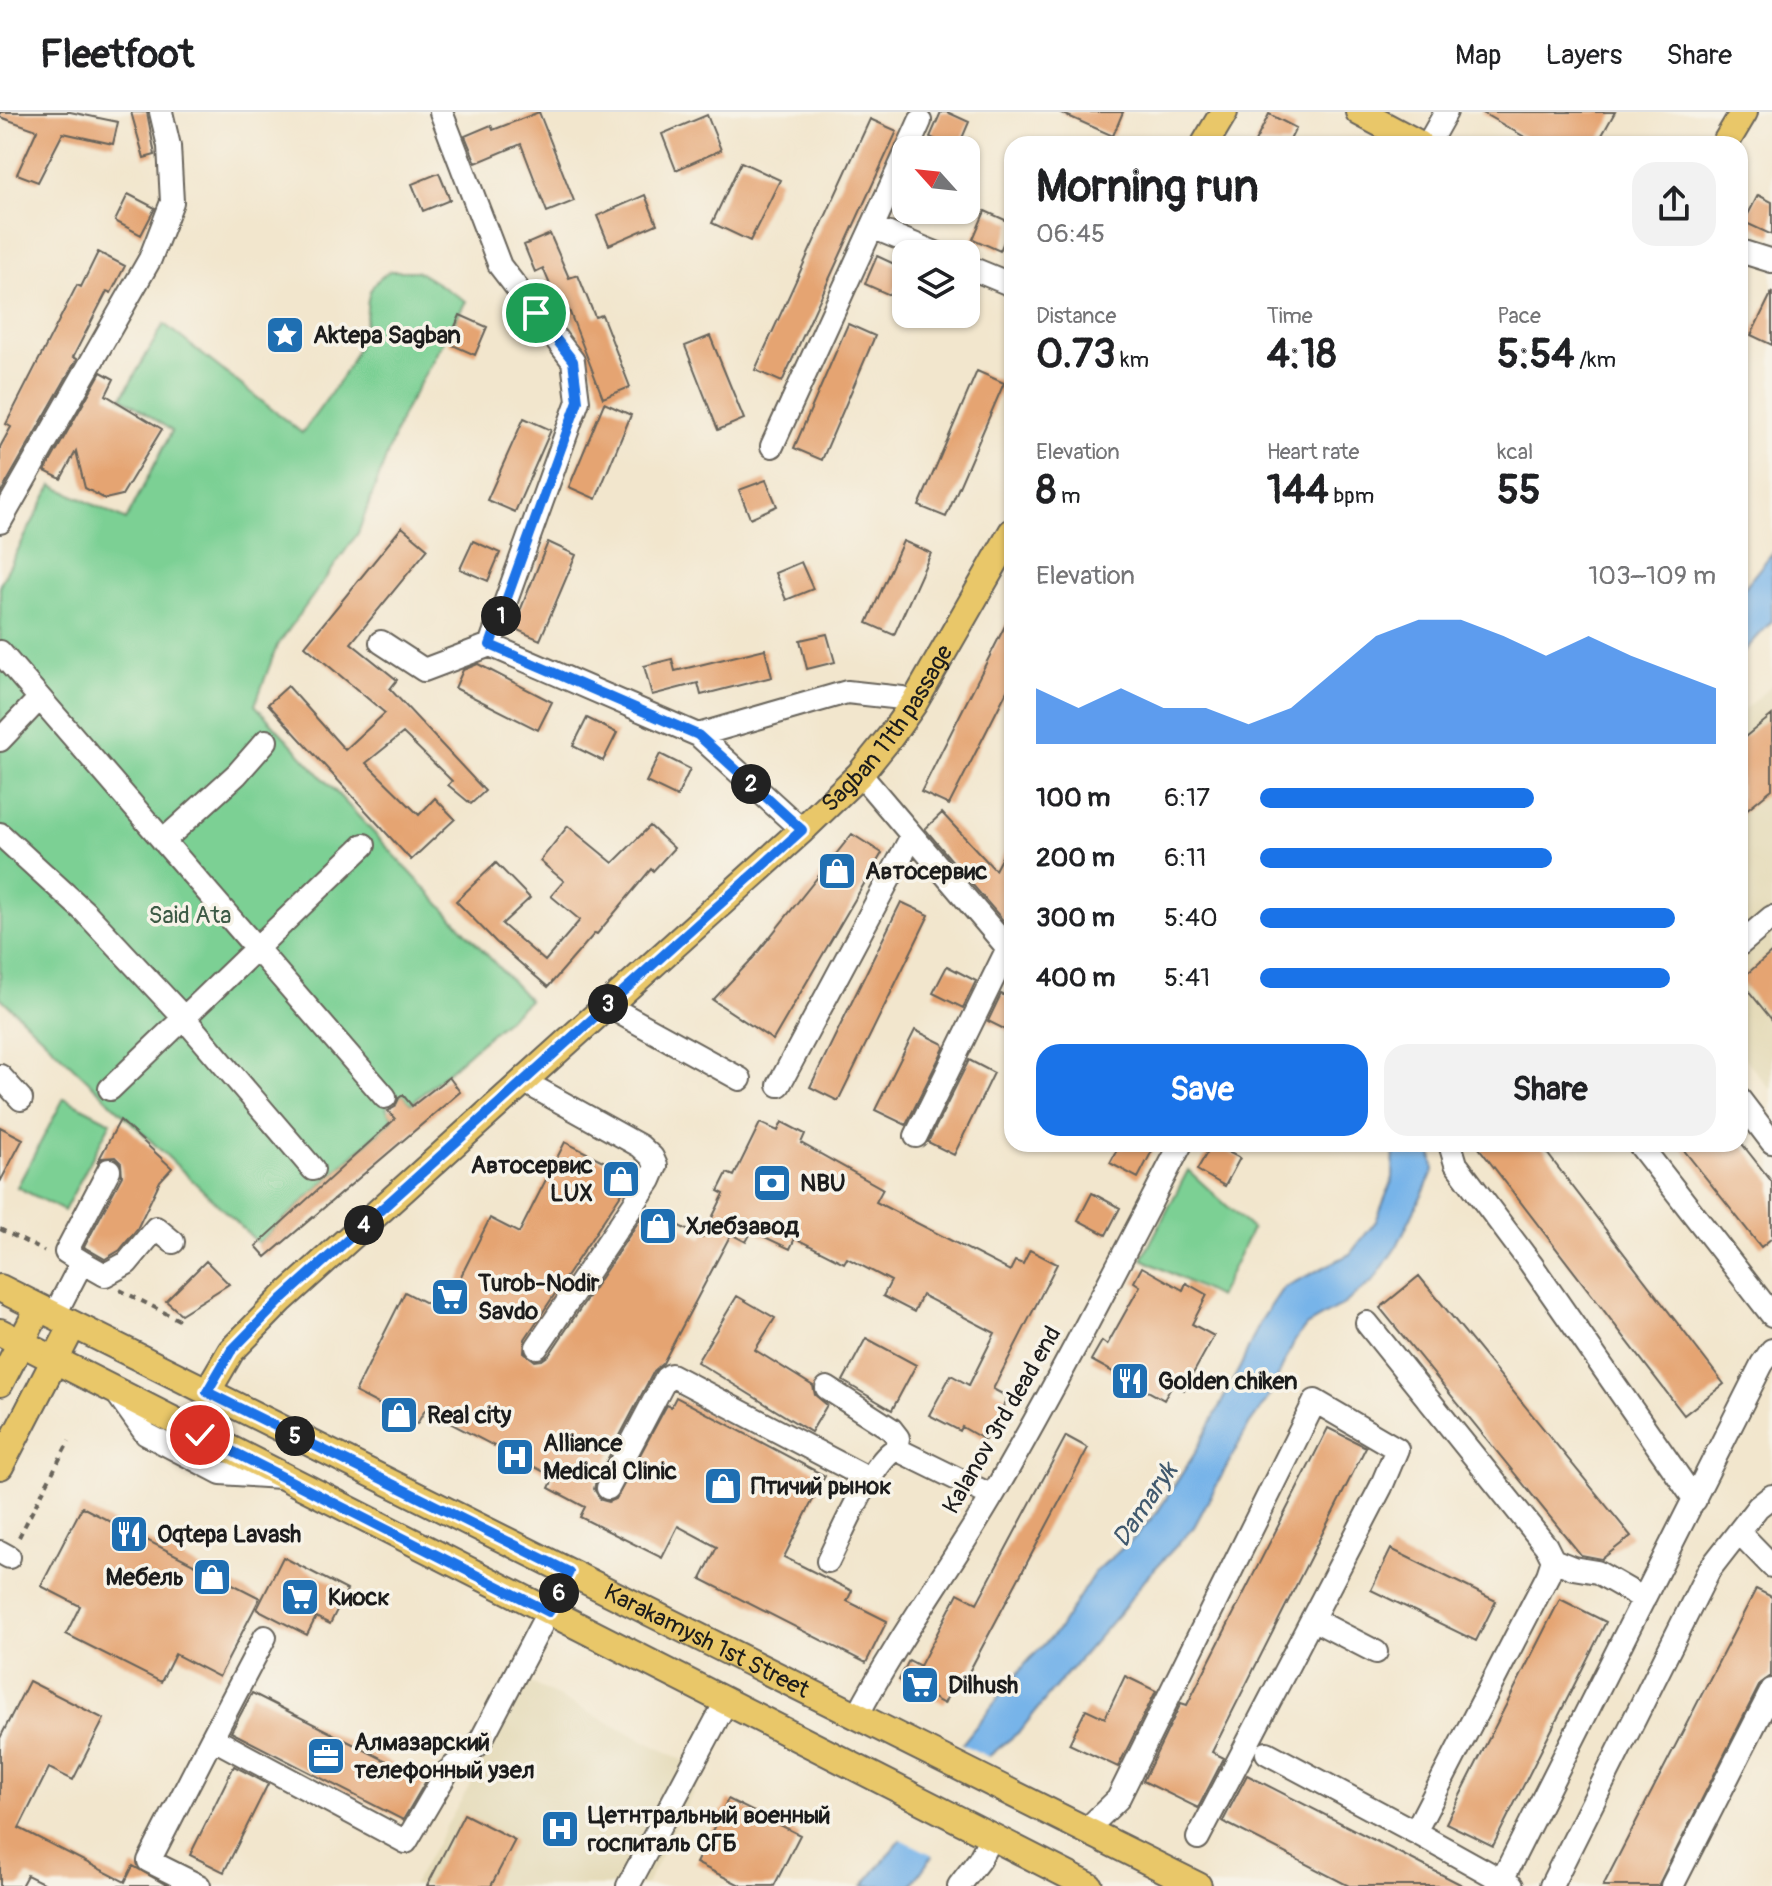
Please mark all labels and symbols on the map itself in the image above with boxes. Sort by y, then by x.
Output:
north arrow [892,136,980,224]
pin [502,279,570,347]
place icon: Aktepa Sagban [264,314,306,356]
place label: Aktepa Sagban [313,321,461,350]
pin: 1 [481,596,521,636]
street label: Sagban 11th passage [815,640,959,818]
pin: 2 [731,764,771,804]
shop icon: Автосервис [816,850,858,892]
place label: Автосервис [865,857,987,886]
park label: Said Ata [149,901,231,930]
pin: 3 [588,984,628,1024]
place label: Автосервис LUX [471,1151,593,1208]
shop icon: Автосервис LUX [600,1158,642,1200]
bank icon: NBU [751,1162,793,1204]
place label: NBU [800,1169,846,1198]
pin: 4 [344,1205,384,1245]
shop icon: Хлебзавод [637,1205,679,1247]
place label: Хлебзавод [686,1212,800,1241]
place label: Turob-Nodir Savdo [477,1269,600,1326]
supermarket icon: Turob-Nodir Savdo [429,1276,471,1318]
street label: Kalanov 3rd dead end [936,1321,1068,1519]
restaurant icon: Golden chiken [1109,1360,1151,1402]
place label: Golden chiken [1158,1367,1298,1396]
shop icon: Real city [378,1394,420,1436]
pin [166,1401,234,1469]
place label: Real city [427,1401,512,1430]
pin: 5 [275,1416,315,1456]
place label: Alliance Medical Clinic [543,1429,677,1486]
hospital icon: Alliance Medical Clinic [494,1436,536,1478]
water label: Damaryk [1105,1455,1186,1553]
shop icon: Птичий рынок [702,1465,744,1507]
place label: Птичий рынок [751,1472,892,1501]
restaurant icon: Oqtepa Lavash [108,1513,150,1555]
place label: Oqtepa Lavash [157,1520,301,1549]
shop icon: Мебель [191,1556,233,1598]
place label: Мебель [106,1563,184,1592]
pin: 6 [539,1573,579,1613]
supermarket icon: Киоск [279,1576,321,1618]
street label: Karakamysh 1st Street [599,1577,814,1704]
place label: Киоск [328,1583,390,1612]
supermarket icon: Dilhush [899,1664,941,1706]
place label: Dilhush [948,1671,1018,1700]
place label: Алмазарский телефонный узел [354,1728,535,1785]
office icon: Алмазарский телефонный узел [305,1735,347,1777]
place label: Цетнтральный военный госпиталь СГБ [587,1801,831,1858]
hospital icon: Цетнтральный военный госпиталь СГБ [539,1808,581,1850]

